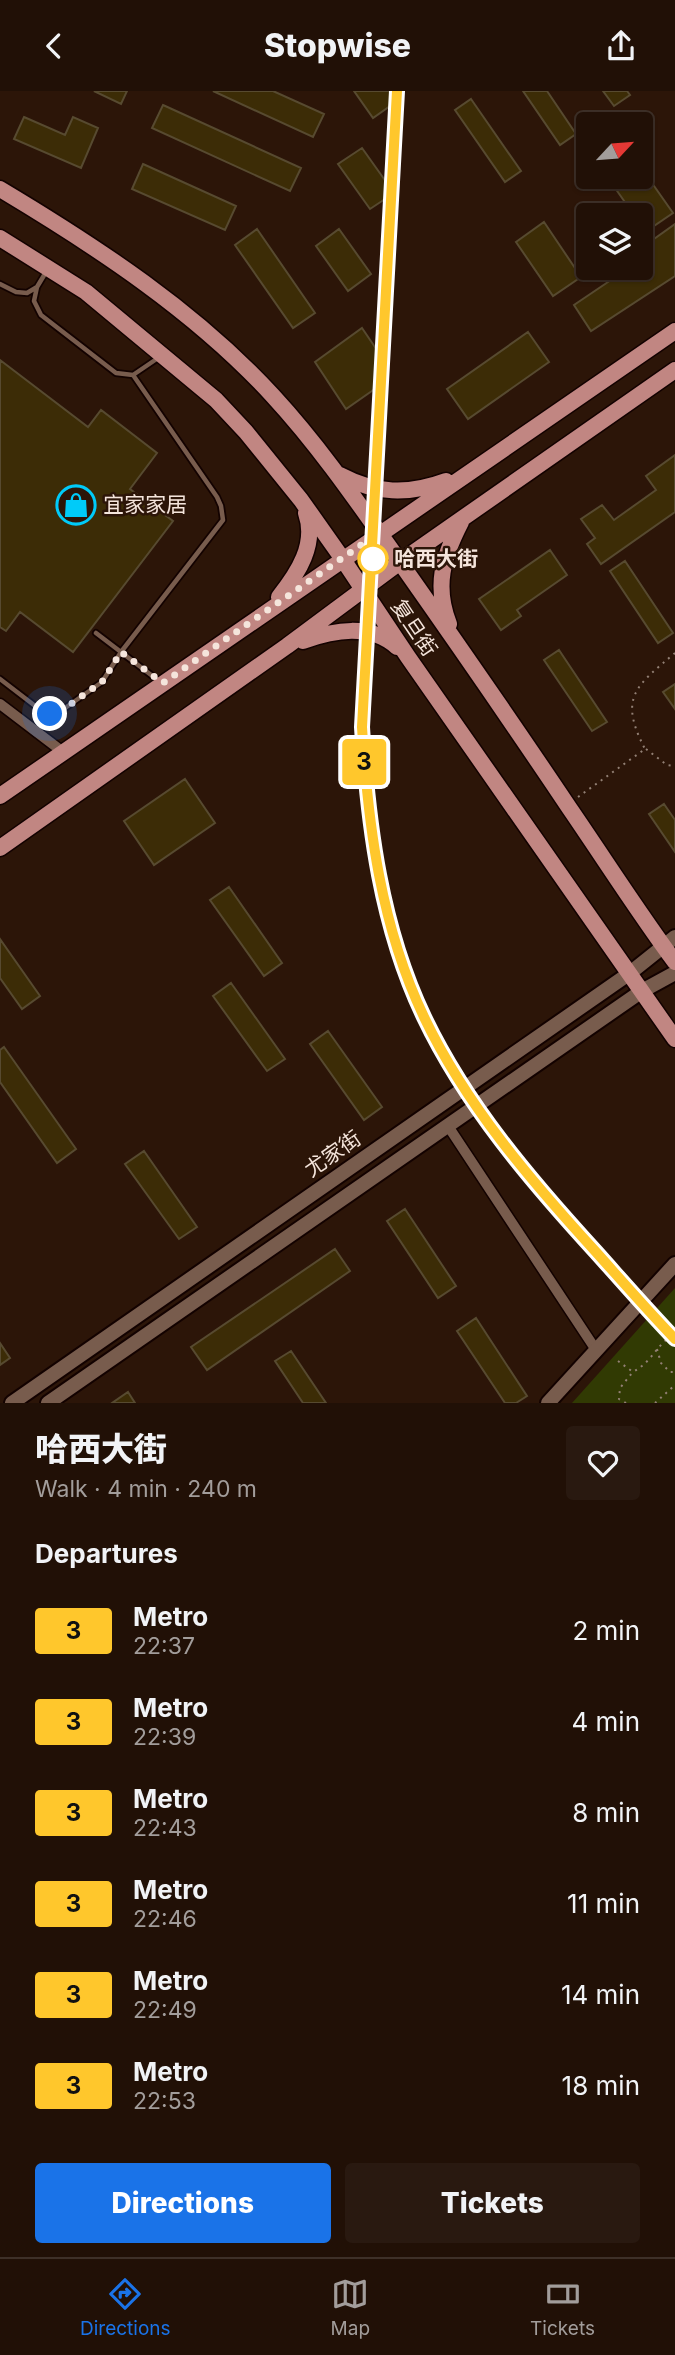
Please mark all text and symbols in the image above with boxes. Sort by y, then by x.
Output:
text: Stopwise [264,26,411,65]
icon: back [35,27,73,65]
icon: share [602,27,640,65]
north arrow [576,112,653,189]
map controls [576,112,653,280]
button: layers [576,203,653,280]
shop icon: 宜家家居 [55,484,97,526]
place label: 宜家家居 [103,492,187,517]
marker: 哈西大街 [358,544,388,574]
place label: 哈西大街 [394,546,478,571]
street label: 复旦街 [386,595,442,661]
your location [32,696,67,731]
line badge: 3 [341,739,387,785]
text: 3 [356,747,372,776]
street label: 尤家街 [300,1125,366,1182]
button: heart [566,1426,640,1500]
text: 哈西大街 [35,1429,167,1469]
text: Walk · 4 min · 240 m [35,1475,257,1503]
text: Departures [35,1538,178,1569]
text: Metro [133,1601,208,1632]
text: 2 min [572,1615,640,1646]
text: 3 [66,1616,81,1645]
text: 22:37 [133,1632,195,1660]
text: Metro [133,1692,208,1723]
text: 4 min [571,1706,640,1737]
text: 3 [66,1707,81,1736]
text: 22:39 [133,1723,196,1751]
text: Metro [133,1783,208,1814]
text: 8 min [572,1797,640,1828]
text: 3 [66,1798,81,1827]
text: 22:43 [133,1814,197,1842]
text: Metro [133,1874,208,1905]
text: 11 min [567,1888,640,1919]
text: 3 [66,1889,81,1918]
text: 22:46 [133,1905,197,1933]
text: Metro [133,1965,208,1996]
text: 14 min [561,1979,640,2010]
text: 3 [66,1980,81,2009]
text: 22:49 [133,1996,197,2024]
text: Metro [133,2056,208,2087]
text: 18 min [562,2070,640,2101]
text: 3 [66,2071,81,2100]
text: 22:53 [133,2087,196,2115]
button: Directions [35,2163,331,2243]
button: Tickets [345,2163,640,2243]
tab: Directions [80,2275,171,2340]
tab: Map [331,2275,370,2340]
tab: Tickets [530,2275,595,2340]

